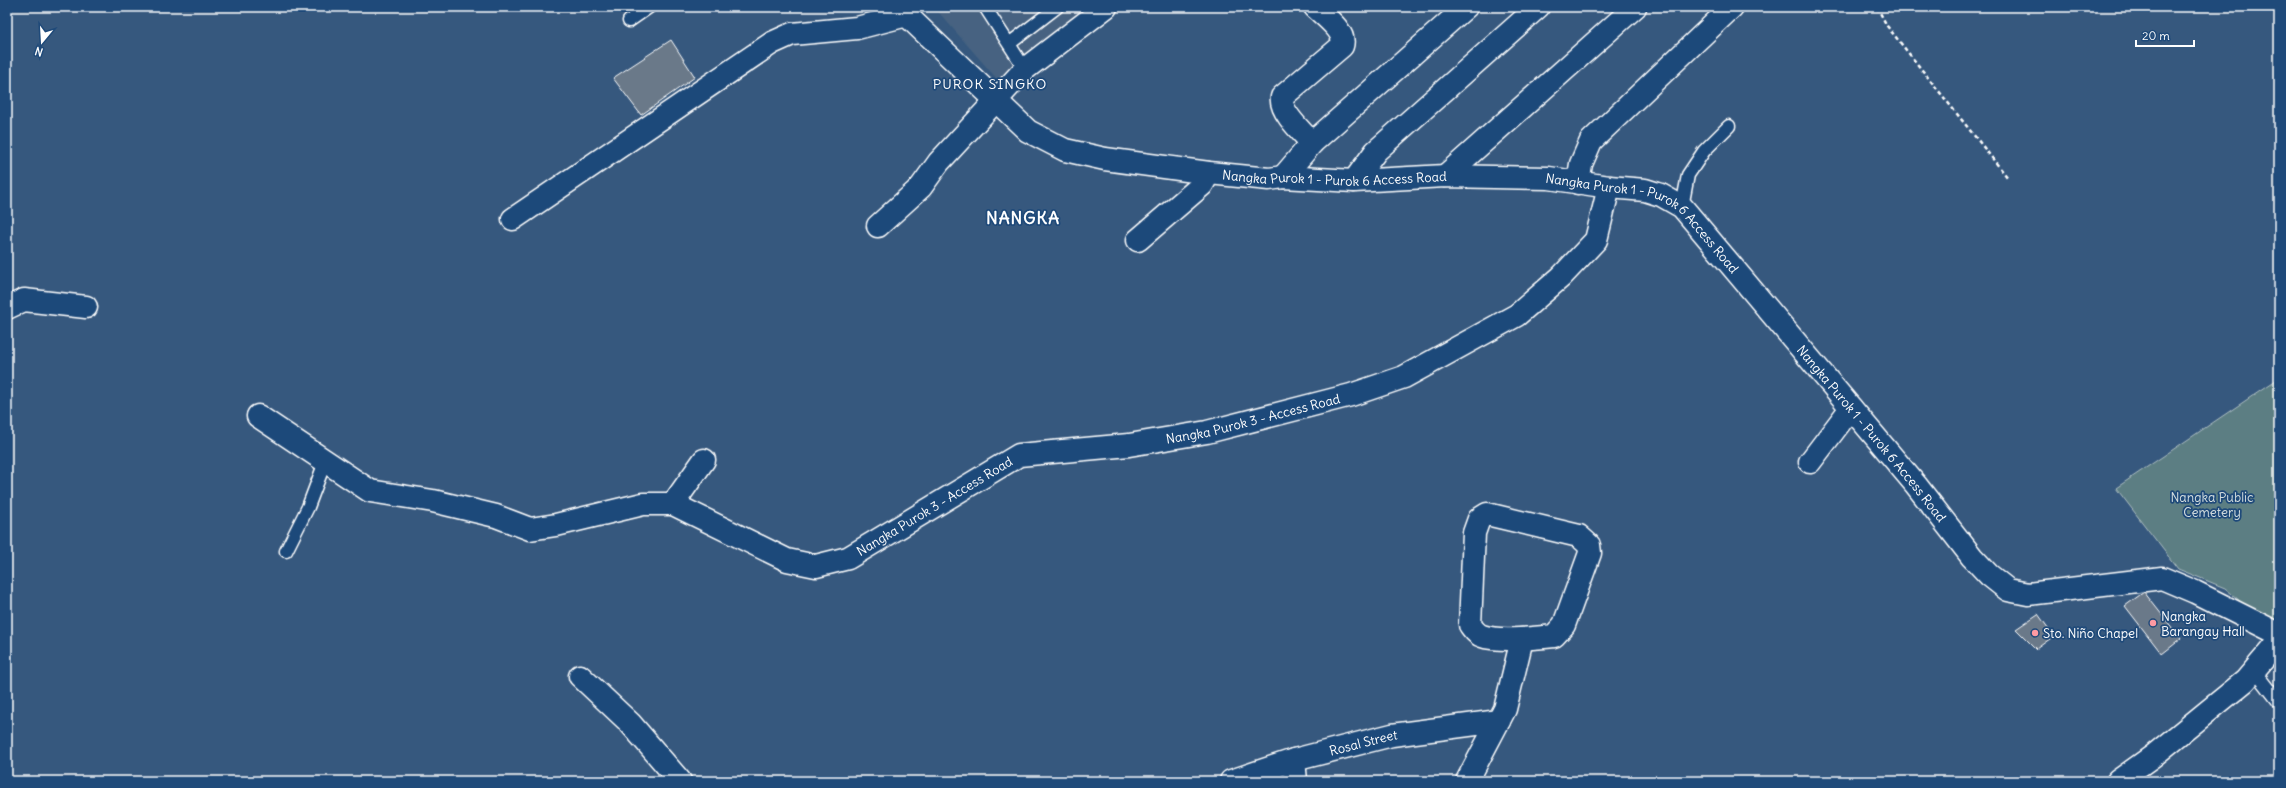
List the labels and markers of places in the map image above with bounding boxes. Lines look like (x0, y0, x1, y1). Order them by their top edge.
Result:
place label: Nangka Barangay Hall (2161, 608, 2245, 640)
marker: Nangka Barangay Hall (2148, 618, 2158, 628)
place label: Sto. Niño Chapel (2043, 625, 2138, 642)
marker: Sto. Niño Chapel (2030, 628, 2040, 638)

